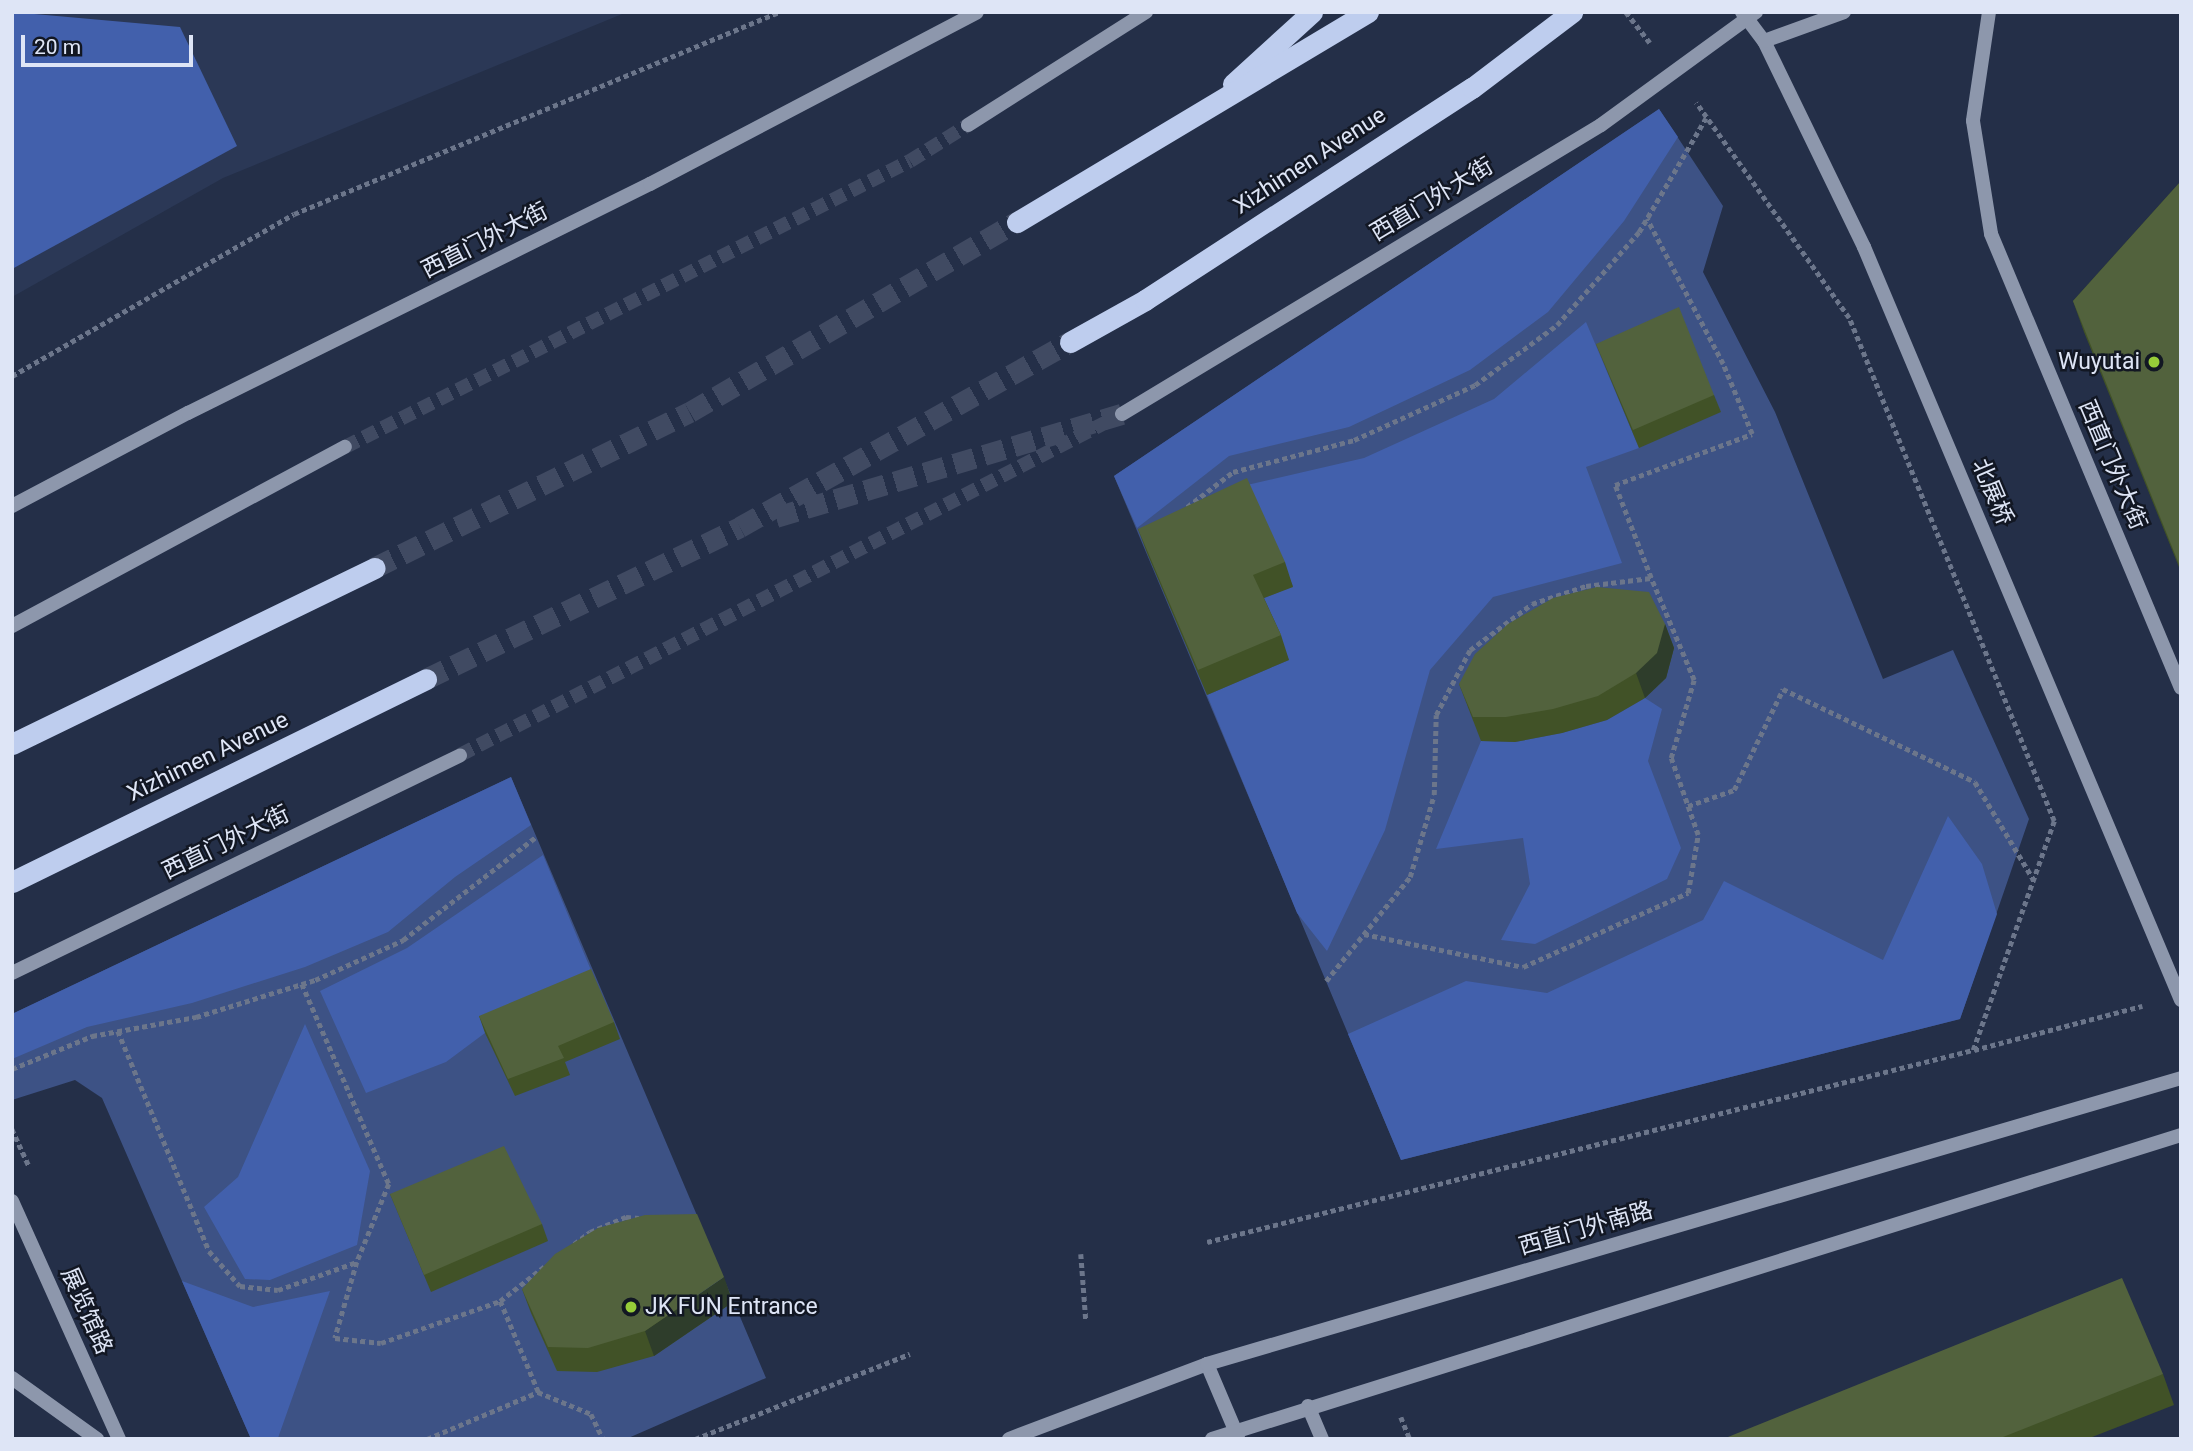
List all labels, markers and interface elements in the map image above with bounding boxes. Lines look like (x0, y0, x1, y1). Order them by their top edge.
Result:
scale bar (24, 21, 196, 65)
text: 20 m (34, 35, 81, 59)
street label: Xizhimen Avenue (1229, 102, 1391, 220)
street label: 西直门外大街 (1366, 153, 1498, 247)
street label: 西直门外大街 (417, 197, 553, 285)
place label: Wuyutai (2058, 348, 2140, 376)
marker: Wuyutai (2146, 354, 2162, 370)
street label: 西直门外大街 (2072, 396, 2152, 534)
street label: 北展桥 (1966, 455, 2018, 529)
street label: Xizhimen Avenue (123, 706, 293, 808)
street label: 西直门外大街 (158, 800, 294, 886)
street label: 西直门外南路 (1516, 1197, 1656, 1261)
street label: 展览馆路 (55, 1263, 117, 1359)
place label: JK FUN Entrance (645, 1293, 818, 1321)
marker: JK FUN Entrance (623, 1299, 639, 1315)

